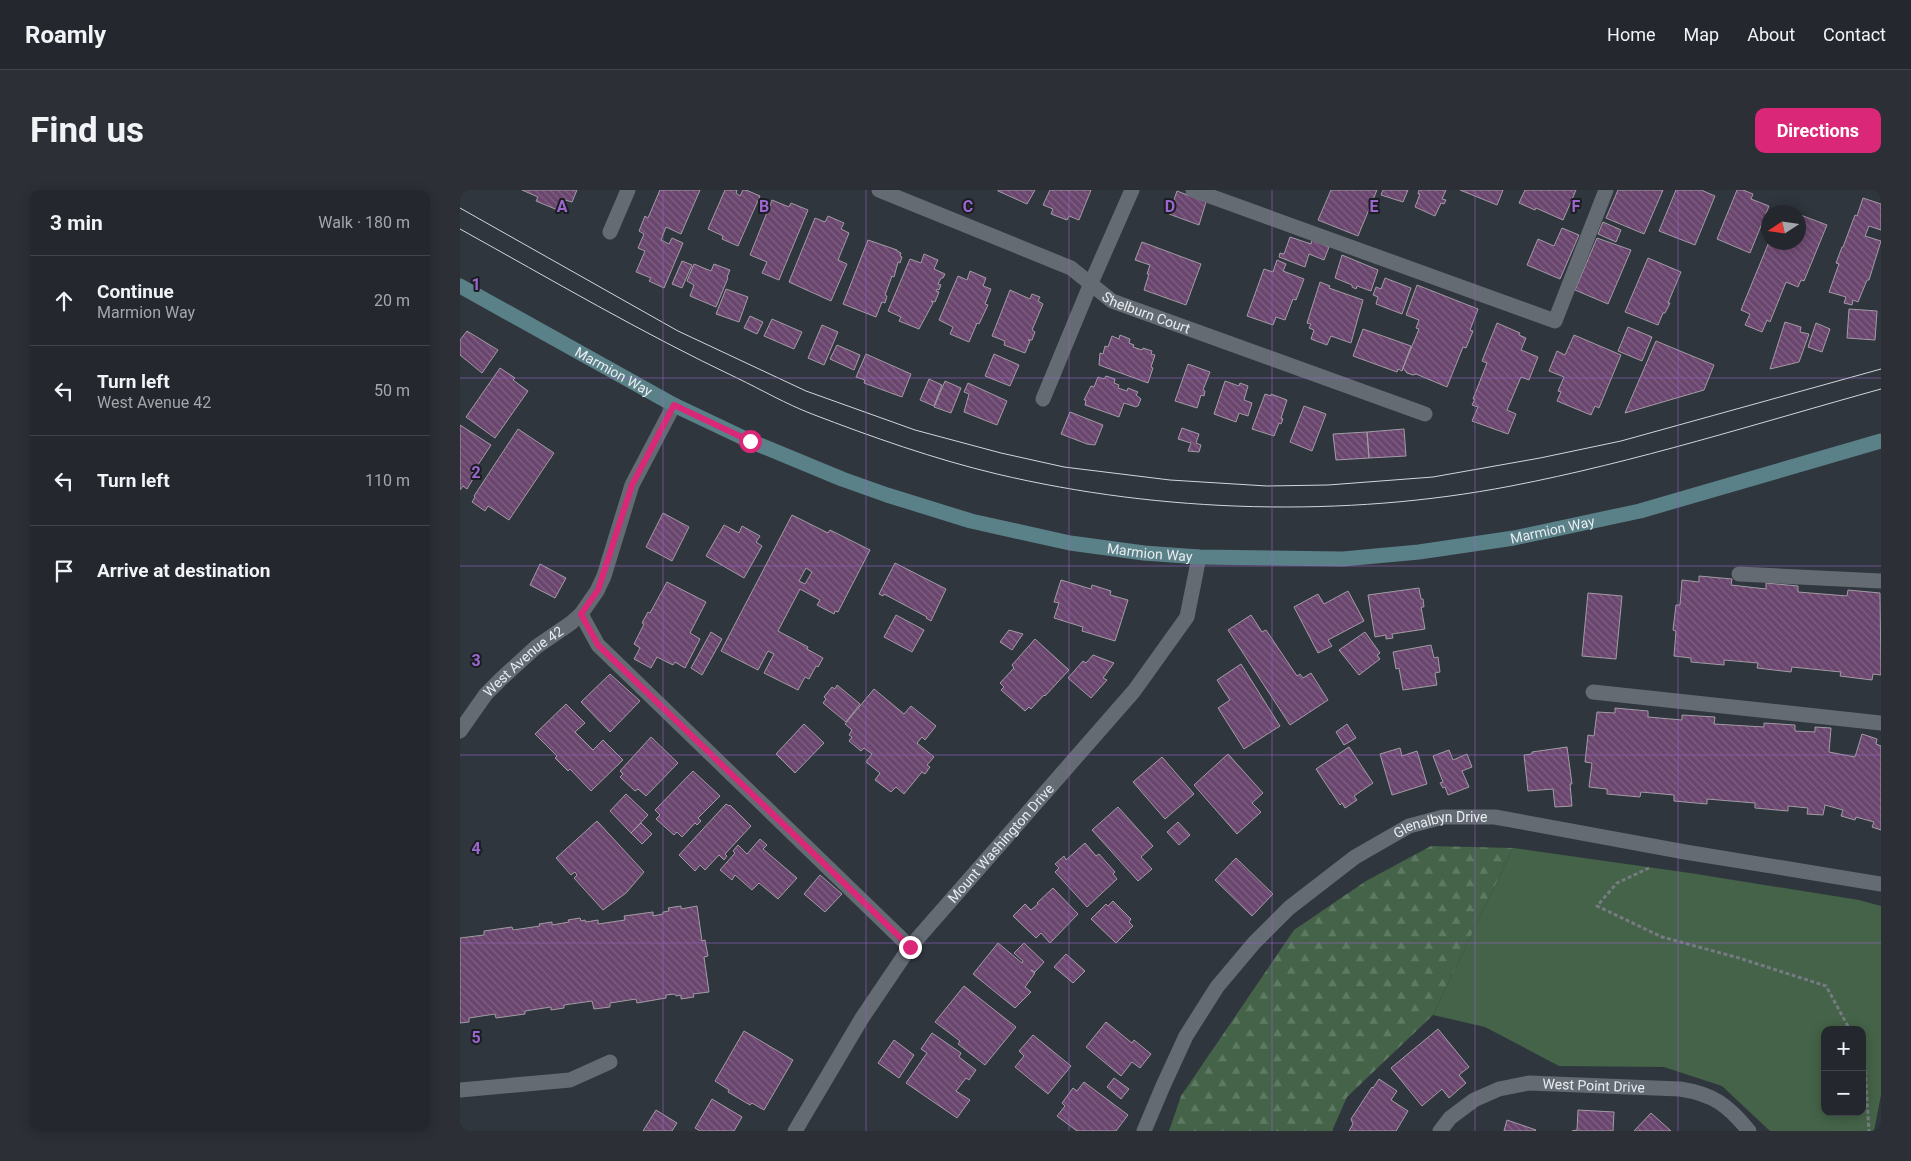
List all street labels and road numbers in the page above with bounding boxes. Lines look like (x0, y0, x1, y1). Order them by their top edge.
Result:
street label: Shelburn Court (1099, 288, 1193, 337)
street label: Marmion Way (572, 344, 656, 400)
street label: Marmion Way (1509, 513, 1596, 547)
street label: Marmion Way (1106, 540, 1193, 565)
street label: West Avenue 42 (480, 623, 566, 700)
street label: Mount Washington Drive (945, 780, 1057, 906)
street label: Glenalbyn Drive (1391, 809, 1487, 841)
street label: West Point Drive (1542, 1076, 1645, 1096)

